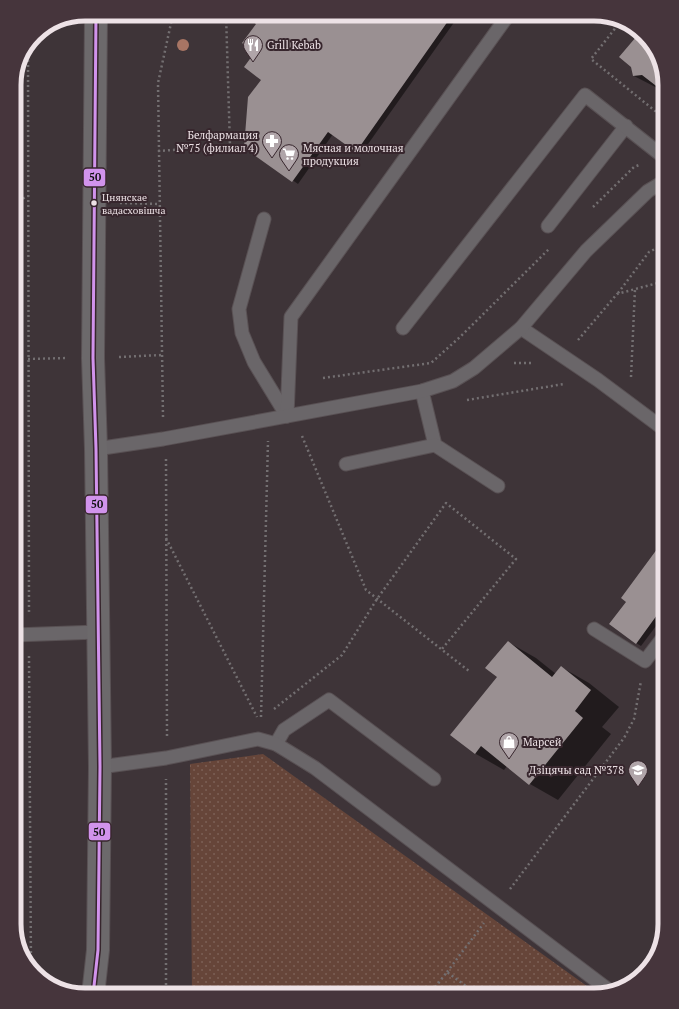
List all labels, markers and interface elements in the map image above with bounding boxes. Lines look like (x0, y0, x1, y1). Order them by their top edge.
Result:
restaurant icon: Grill Kebab (242, 34, 264, 62)
place label: Grill Kebab (267, 38, 321, 52)
place label: Белфармация №75 (филиал 4) (176, 128, 258, 155)
pharmacy icon: Белфармация №75 (филиал 4) (261, 130, 283, 158)
place label: Мясная и молочная продукция (303, 141, 404, 168)
supermarket icon: Мясная и молочная продукция (278, 143, 300, 171)
line badge: 50 (83, 168, 106, 187)
text: 50 (89, 170, 101, 184)
place label: Цнянскае вадасховішча (102, 191, 165, 217)
marker: Цнянскае вадасховішча (89, 198, 99, 208)
line badge: 50 (85, 495, 108, 514)
text: 50 (91, 497, 103, 511)
shop icon: Марсей (498, 731, 520, 759)
place label: Марсей (523, 735, 562, 749)
school or university icon: Дзіцячы сад №378 (627, 759, 649, 787)
place label: Дзіцячы сад №378 (529, 763, 624, 777)
line badge: 50 (88, 822, 111, 841)
text: 50 (93, 825, 105, 839)

